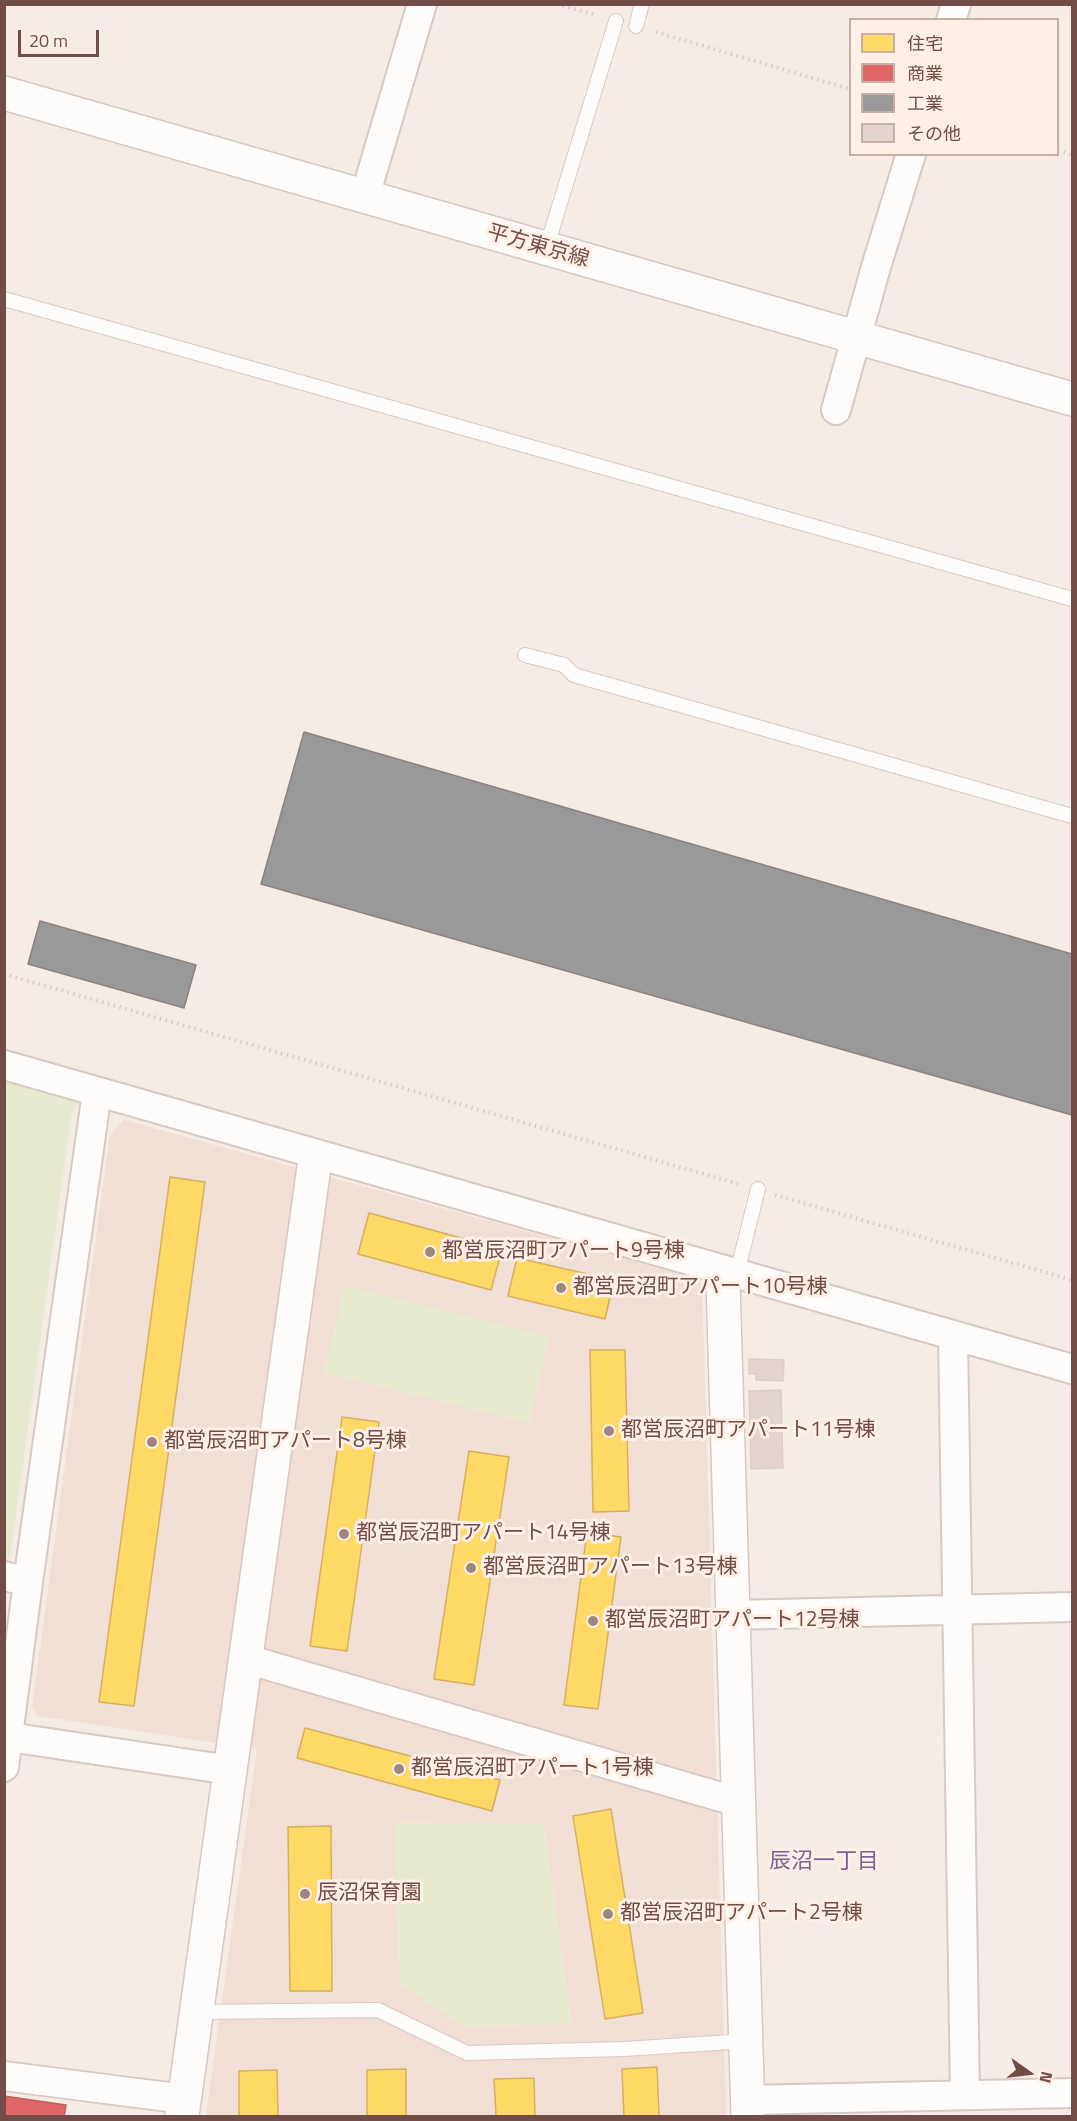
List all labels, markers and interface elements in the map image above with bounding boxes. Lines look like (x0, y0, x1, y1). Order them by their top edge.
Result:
scale bar (21, 18, 102, 56)
legend (849, 18, 1059, 156)
text: 20 m (29, 27, 68, 54)
text: 住宅 (907, 30, 943, 57)
text: 商業 (907, 60, 943, 87)
text: 工業 (907, 90, 943, 117)
text: その他 (907, 120, 961, 147)
street label: 平方東京線 (484, 220, 592, 274)
place label: 都営辰沼町アパート9号棟 (442, 1239, 685, 1265)
marker: 都営辰沼町アパート9号棟 (423, 1245, 437, 1259)
place label: 都営辰沼町アパート10号棟 (573, 1275, 828, 1301)
marker: 都営辰沼町アパート10号棟 (554, 1281, 568, 1295)
place label: 都営辰沼町アパート11号棟 (621, 1418, 876, 1444)
marker: 都営辰沼町アパート11号棟 (602, 1424, 616, 1438)
place label: 都営辰沼町アパート8号棟 (164, 1429, 407, 1455)
marker: 都営辰沼町アパート8号棟 (145, 1435, 159, 1449)
place label: 都営辰沼町アパート14号棟 (356, 1521, 611, 1547)
marker: 都営辰沼町アパート14号棟 (337, 1527, 351, 1541)
place label: 都営辰沼町アパート13号棟 (483, 1555, 738, 1581)
marker: 都営辰沼町アパート13号棟 (464, 1561, 478, 1575)
place label: 都営辰沼町アパート12号棟 (605, 1608, 860, 1634)
marker: 都営辰沼町アパート12号棟 (586, 1614, 600, 1628)
place label: 都営辰沼町アパート1号棟 (411, 1756, 654, 1782)
marker: 都営辰沼町アパート1号棟 (392, 1762, 406, 1776)
district label: 辰沼一丁目 (769, 1850, 879, 1876)
place label: 辰沼保育園 (317, 1881, 422, 1907)
marker: 辰沼保育園 (298, 1887, 312, 1901)
place label: 都営辰沼町アパート2号棟 (620, 1901, 863, 1927)
marker: 都営辰沼町アパート2号棟 (601, 1907, 615, 1921)
north arrow (999, 2043, 1059, 2103)
text: N (1033, 2069, 1059, 2086)

